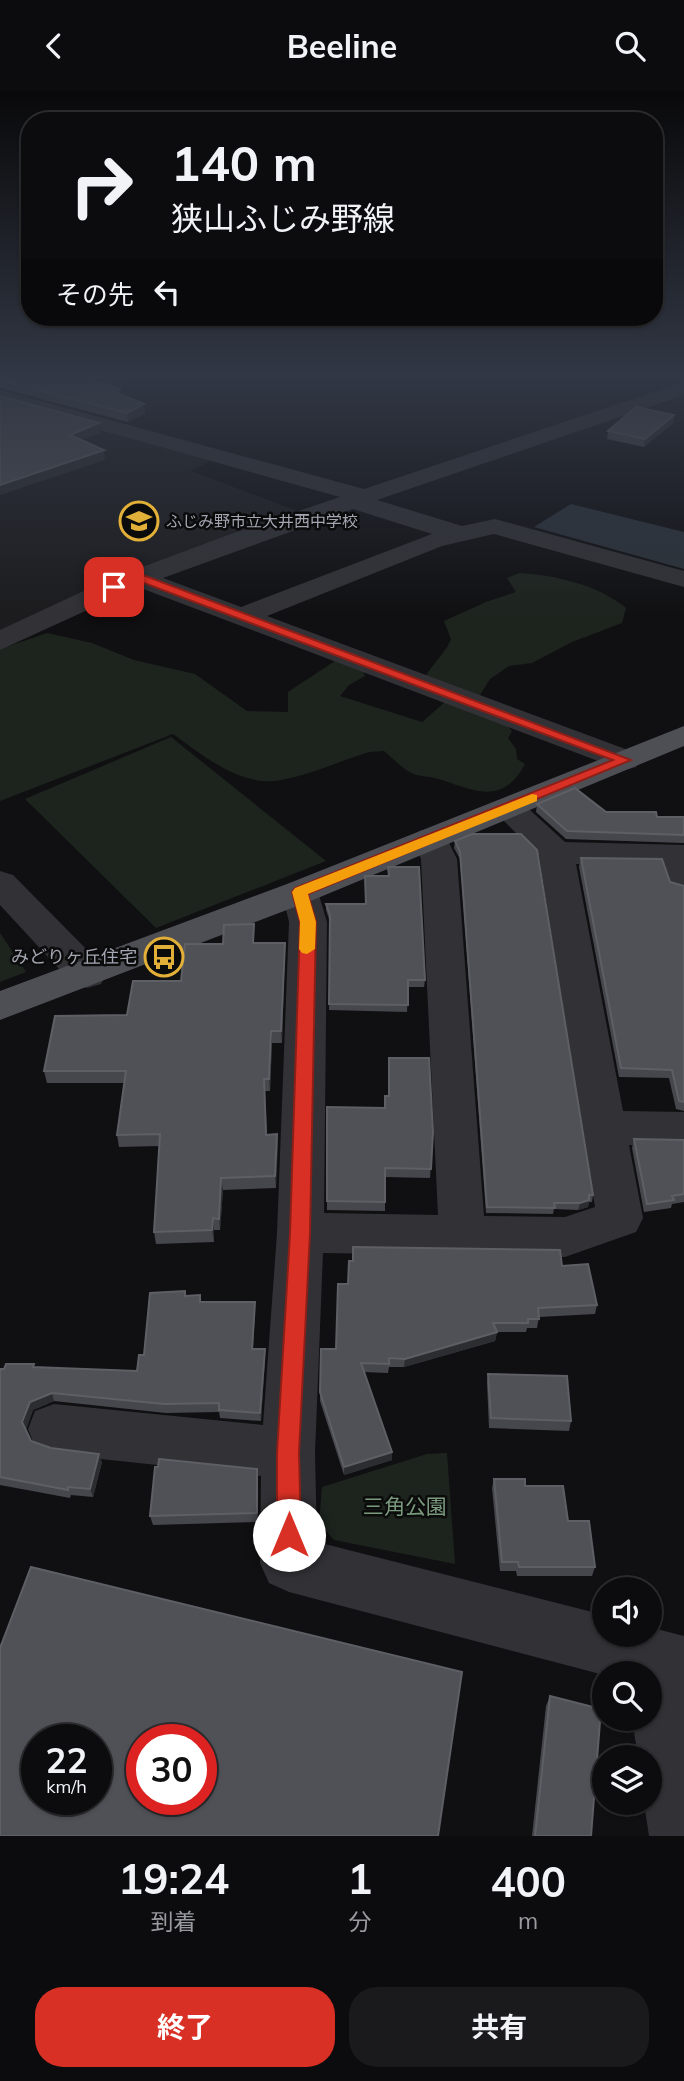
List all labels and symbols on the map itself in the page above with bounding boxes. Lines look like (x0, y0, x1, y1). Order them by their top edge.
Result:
school or university icon: ふじみ野市立大井西中学校 (118, 500, 160, 542)
place label: ふじみ野市立大井西中学校 (166, 511, 358, 531)
pin (84, 557, 144, 617)
bus stop icon: みどりヶ丘住宅 (143, 936, 185, 978)
place label: みどりヶ丘住宅 (11, 945, 137, 968)
park label: 三角公園 (363, 1493, 447, 1519)
position arrow (252, 1498, 326, 1572)
speed limit sign: 30 (126, 1724, 217, 1815)

